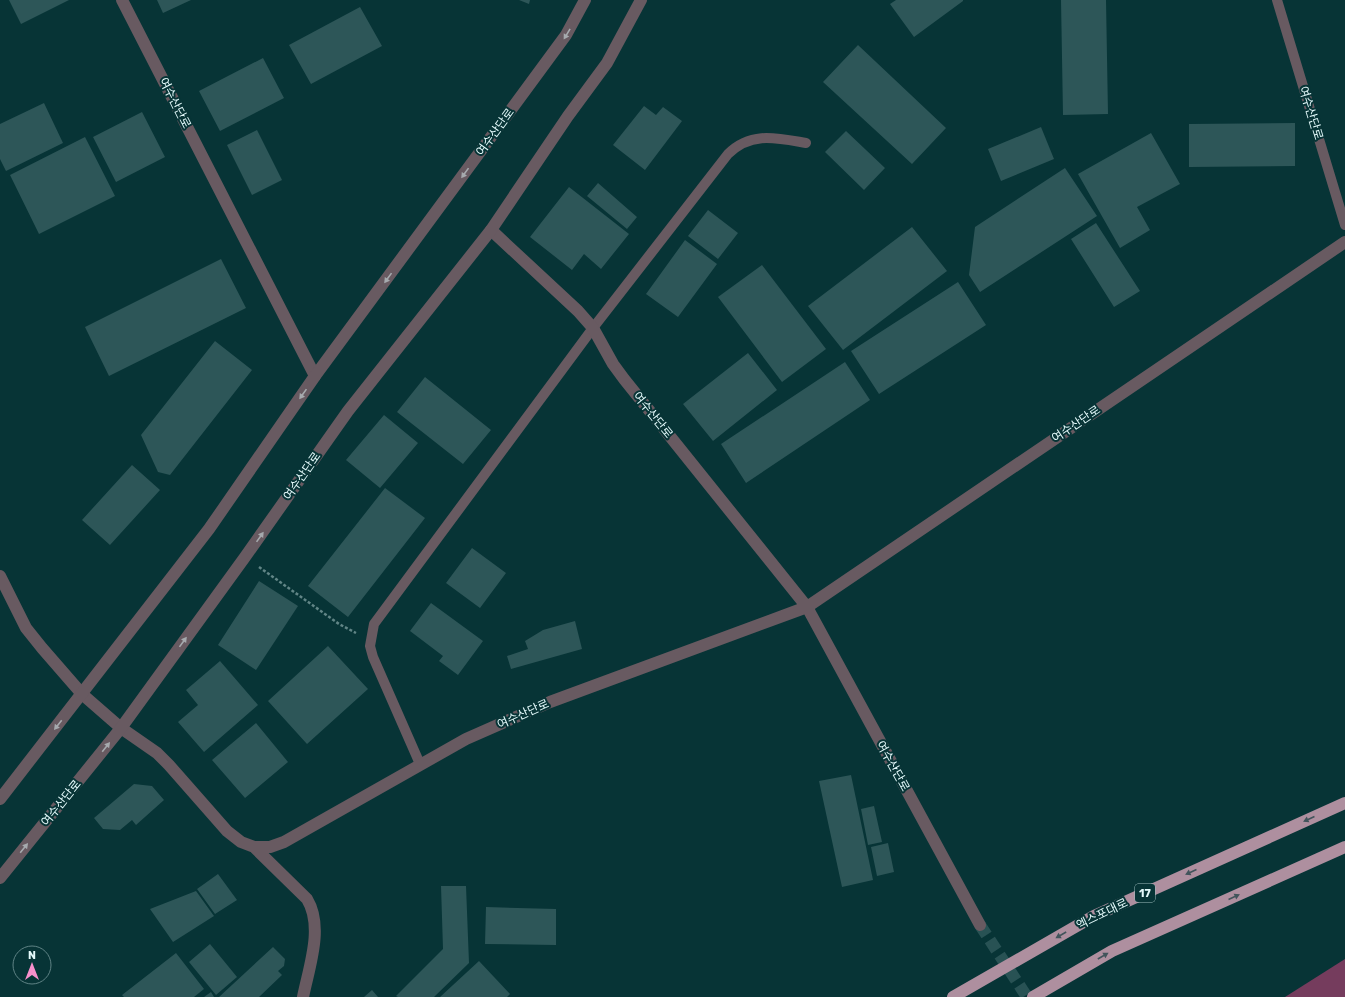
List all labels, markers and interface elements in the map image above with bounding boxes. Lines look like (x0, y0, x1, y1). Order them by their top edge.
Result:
one-way arrow (563, 28, 570, 40)
street label: 여수산단로 (156, 75, 194, 131)
street label: 여수산단로 (1296, 85, 1326, 141)
street label: 여수산단로 (473, 106, 517, 158)
one-way arrow (461, 168, 469, 178)
one-way arrow (384, 272, 392, 283)
one-way arrow (299, 389, 307, 399)
street label: 여수산단로 (630, 389, 676, 441)
street label: 여수산단로 (1049, 403, 1103, 445)
street label: 여수산단로 (280, 449, 324, 503)
one-way arrow (256, 532, 264, 542)
one-way arrow (179, 637, 188, 648)
street label: 여수산단로 (495, 696, 551, 732)
one-way arrow (53, 719, 62, 730)
street label: 여수산단로 (873, 738, 913, 794)
one-way arrow (102, 741, 110, 752)
street label: 여수산단로 (38, 777, 84, 829)
one-way arrow (1304, 816, 1315, 822)
one-way arrow (20, 842, 29, 853)
one-way arrow (1184, 870, 1196, 876)
road number: 17 (1135, 884, 1155, 902)
one-way arrow (1229, 894, 1240, 900)
street label: 엑스포대로 (1074, 896, 1130, 932)
one-way arrow (1055, 931, 1067, 938)
north arrow (12, 945, 52, 985)
text: N (28, 949, 36, 962)
one-way arrow (1097, 953, 1109, 960)

